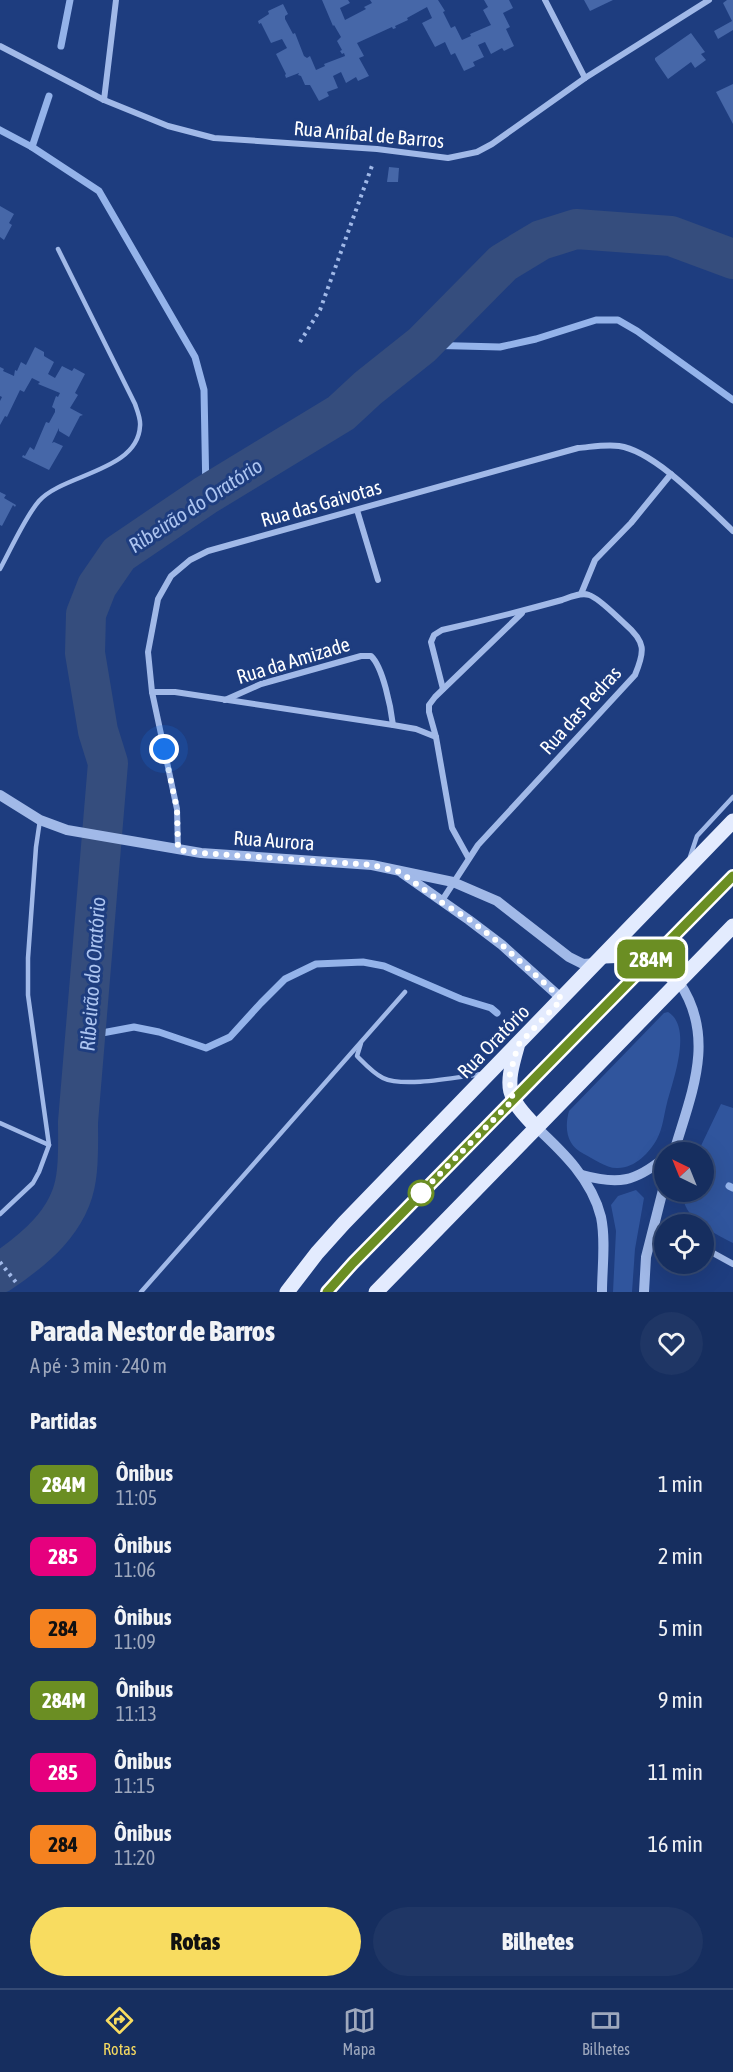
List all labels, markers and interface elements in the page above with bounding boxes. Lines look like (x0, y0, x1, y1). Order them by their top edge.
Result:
street label: Rua Aníbal de Barros (293, 116, 445, 152)
water label: Ribeirão do Oratório (124, 453, 266, 557)
street label: Rua das Gaivotas (258, 475, 384, 531)
street label: Rua da Amizade (234, 632, 352, 688)
street label: Rua das Pedras (535, 661, 625, 759)
your location (149, 734, 179, 764)
street label: Rua Aurora (233, 826, 315, 854)
water label: Ribeirão do Oratório (75, 896, 109, 1052)
line badge: 284M (609, 940, 693, 978)
text: 284M (629, 947, 673, 971)
street label: Rua Oratório (452, 1000, 534, 1082)
north arrow (654, 1142, 714, 1202)
map controls (654, 1142, 714, 1274)
unlabelled marker (408, 1180, 434, 1206)
button: locate (654, 1214, 714, 1274)
button: heart (640, 1312, 703, 1375)
text: Parada Nestor de Barros (30, 1315, 275, 1347)
text: A pé · 3 min · 240 m (30, 1354, 167, 1377)
text: Partidas (30, 1408, 97, 1434)
text: Ônibus (116, 1460, 173, 1486)
text: 1 min (658, 1471, 703, 1497)
text: 284M (42, 1472, 86, 1496)
text: 11:05 (116, 1486, 157, 1509)
text: Ônibus (114, 1532, 171, 1558)
text: 2 min (658, 1543, 703, 1569)
text: 285 (48, 1544, 78, 1568)
text: 11:06 (114, 1558, 156, 1581)
text: Ônibus (114, 1604, 171, 1630)
text: 5 min (658, 1615, 703, 1641)
text: 284 (48, 1616, 78, 1640)
text: 11:09 (114, 1630, 156, 1653)
text: Ônibus (116, 1676, 173, 1702)
text: 9 min (658, 1687, 703, 1713)
text: 284M (42, 1688, 86, 1712)
text: 11:13 (116, 1702, 157, 1725)
text: Ônibus (114, 1748, 171, 1774)
text: 11 min (648, 1759, 703, 1785)
text: 285 (48, 1760, 78, 1784)
text: 11:15 (114, 1774, 155, 1797)
text: Ônibus (114, 1820, 171, 1846)
text: 16 min (648, 1831, 703, 1857)
text: 284 (48, 1832, 78, 1856)
text: 11:20 (114, 1846, 155, 1869)
button: Rotas (30, 1907, 361, 1976)
button: Bilhetes (373, 1907, 703, 1976)
tab: Rotas (103, 2004, 136, 2058)
tab: Mapa (343, 2004, 376, 2058)
tab: Bilhetes (582, 2004, 630, 2058)

